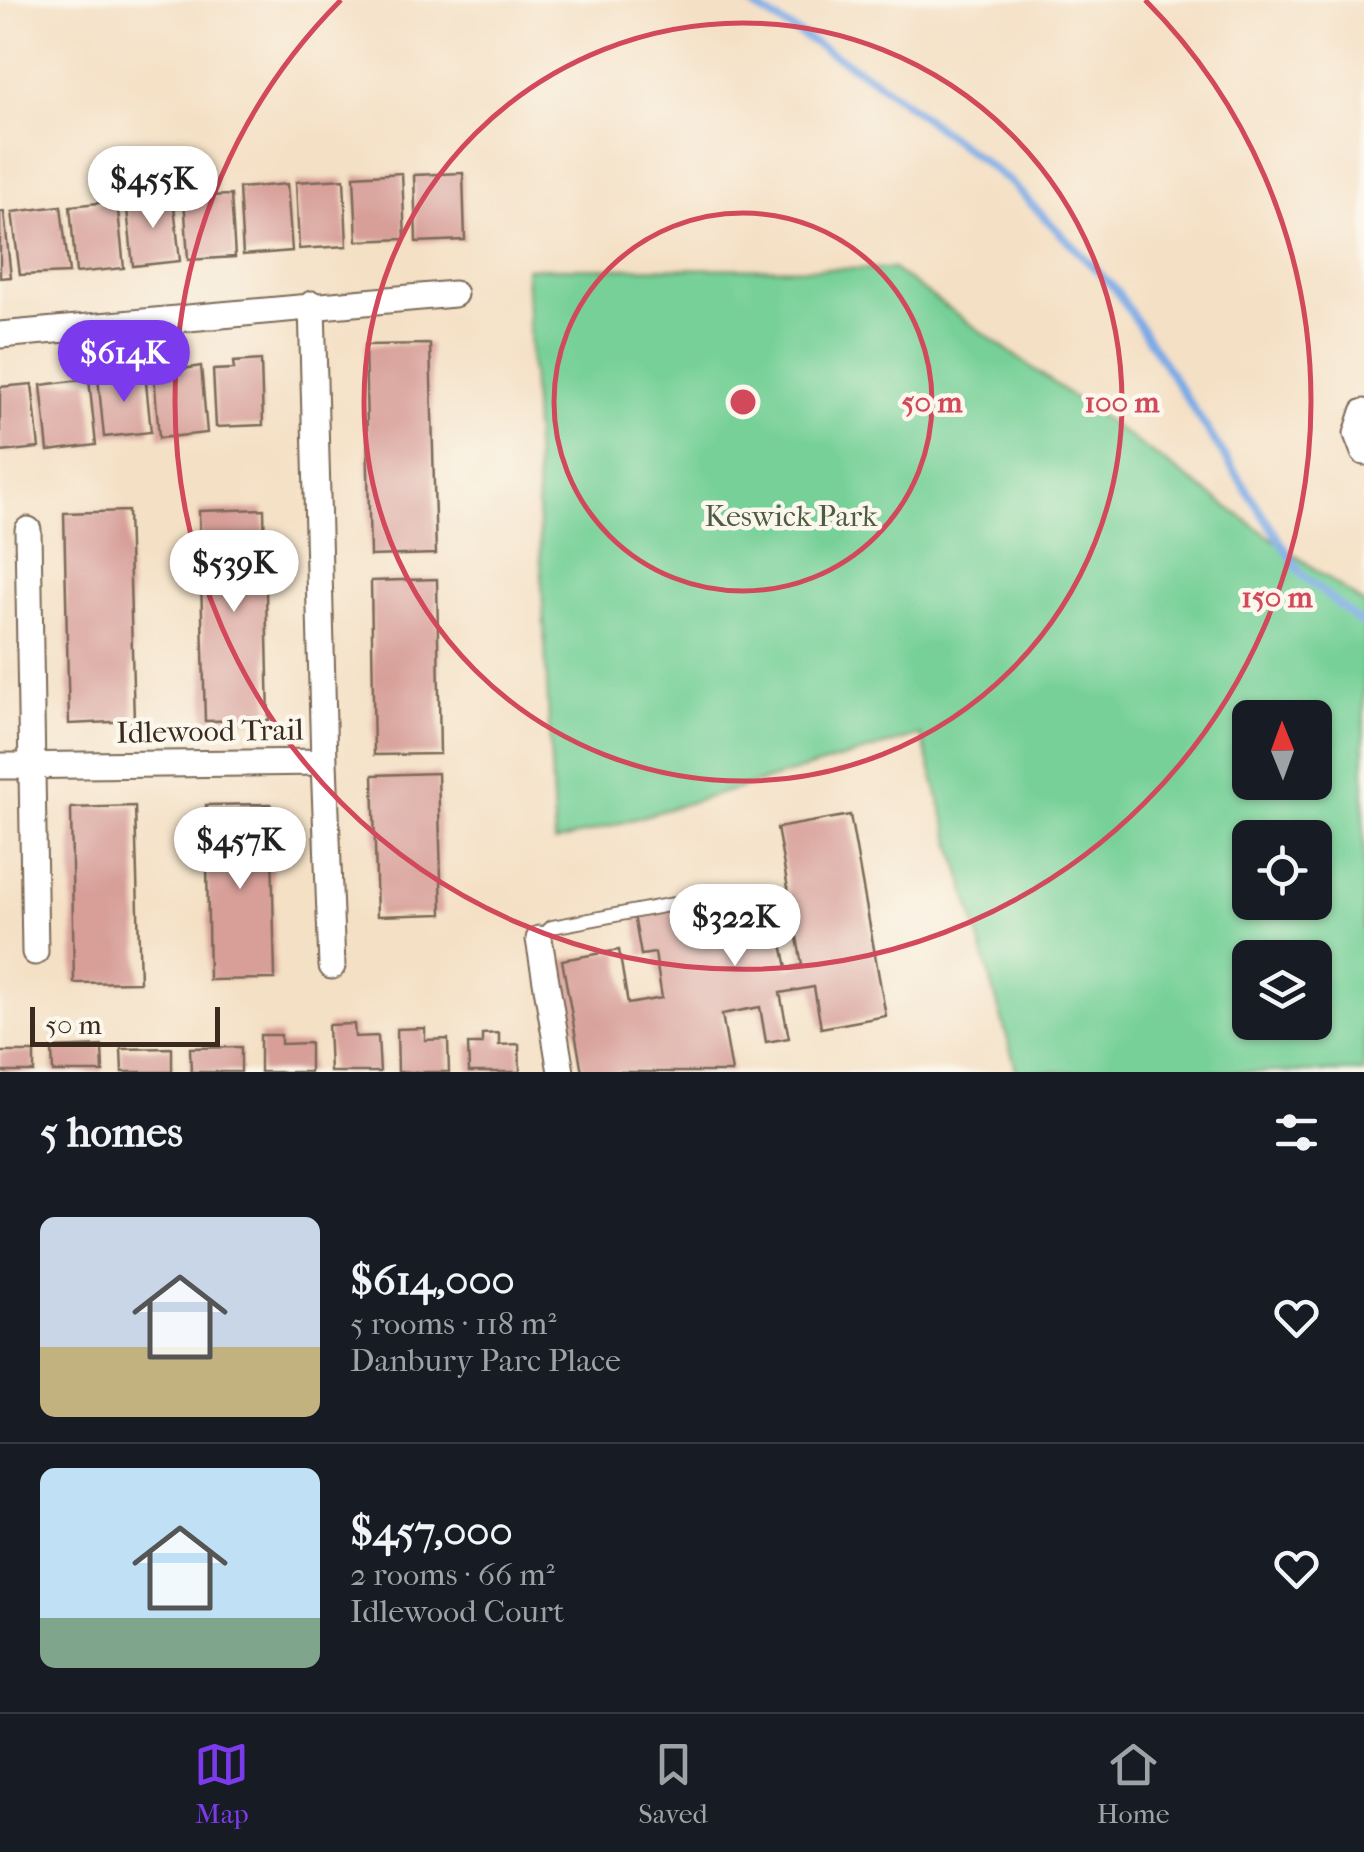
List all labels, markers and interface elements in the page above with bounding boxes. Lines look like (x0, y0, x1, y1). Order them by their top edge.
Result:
pin: $455K (83, 146, 223, 231)
text: $455K (110, 160, 196, 197)
pin: $614K (54, 320, 194, 405)
text: $614K (80, 334, 168, 371)
centre of rings (725, 384, 761, 420)
text: 50 m (902, 385, 963, 420)
text: 100 m (1084, 385, 1161, 420)
park label: Keswick Park (705, 499, 878, 534)
pin: $539K (164, 530, 304, 615)
text: $539K (192, 544, 276, 581)
text: 150 m (1241, 580, 1314, 615)
north arrow (1232, 700, 1332, 800)
map controls (1232, 700, 1332, 1040)
street label: Idlewood Trail (116, 712, 304, 751)
pin: $457K (170, 807, 310, 892)
button: locate (1232, 820, 1332, 920)
text: $457K (196, 821, 284, 858)
pin: $322K (665, 884, 805, 969)
text: $322K (692, 898, 778, 935)
button: layers (1232, 940, 1332, 1040)
scale bar (30, 1002, 220, 1046)
text: 50 m (45, 1008, 102, 1041)
icon: filters (1269, 1105, 1324, 1160)
text: 5 homes (40, 1108, 183, 1157)
text: $614,000 (350, 1256, 515, 1305)
icon: home (120, 1257, 240, 1377)
icon: heart (1269, 1290, 1324, 1345)
text: 5 rooms · 118 m² (350, 1305, 556, 1342)
text: Danbury Parc Place (350, 1342, 621, 1379)
text: $457,000 (350, 1507, 513, 1556)
icon: home (120, 1508, 240, 1628)
icon: heart (1269, 1541, 1324, 1596)
text: 2 rooms · 66 m² (350, 1556, 555, 1593)
text: Idlewood Court (350, 1593, 564, 1630)
tab: Map (194, 1737, 249, 1830)
tab: Saved (638, 1737, 708, 1830)
tab: Home (1097, 1737, 1170, 1830)

